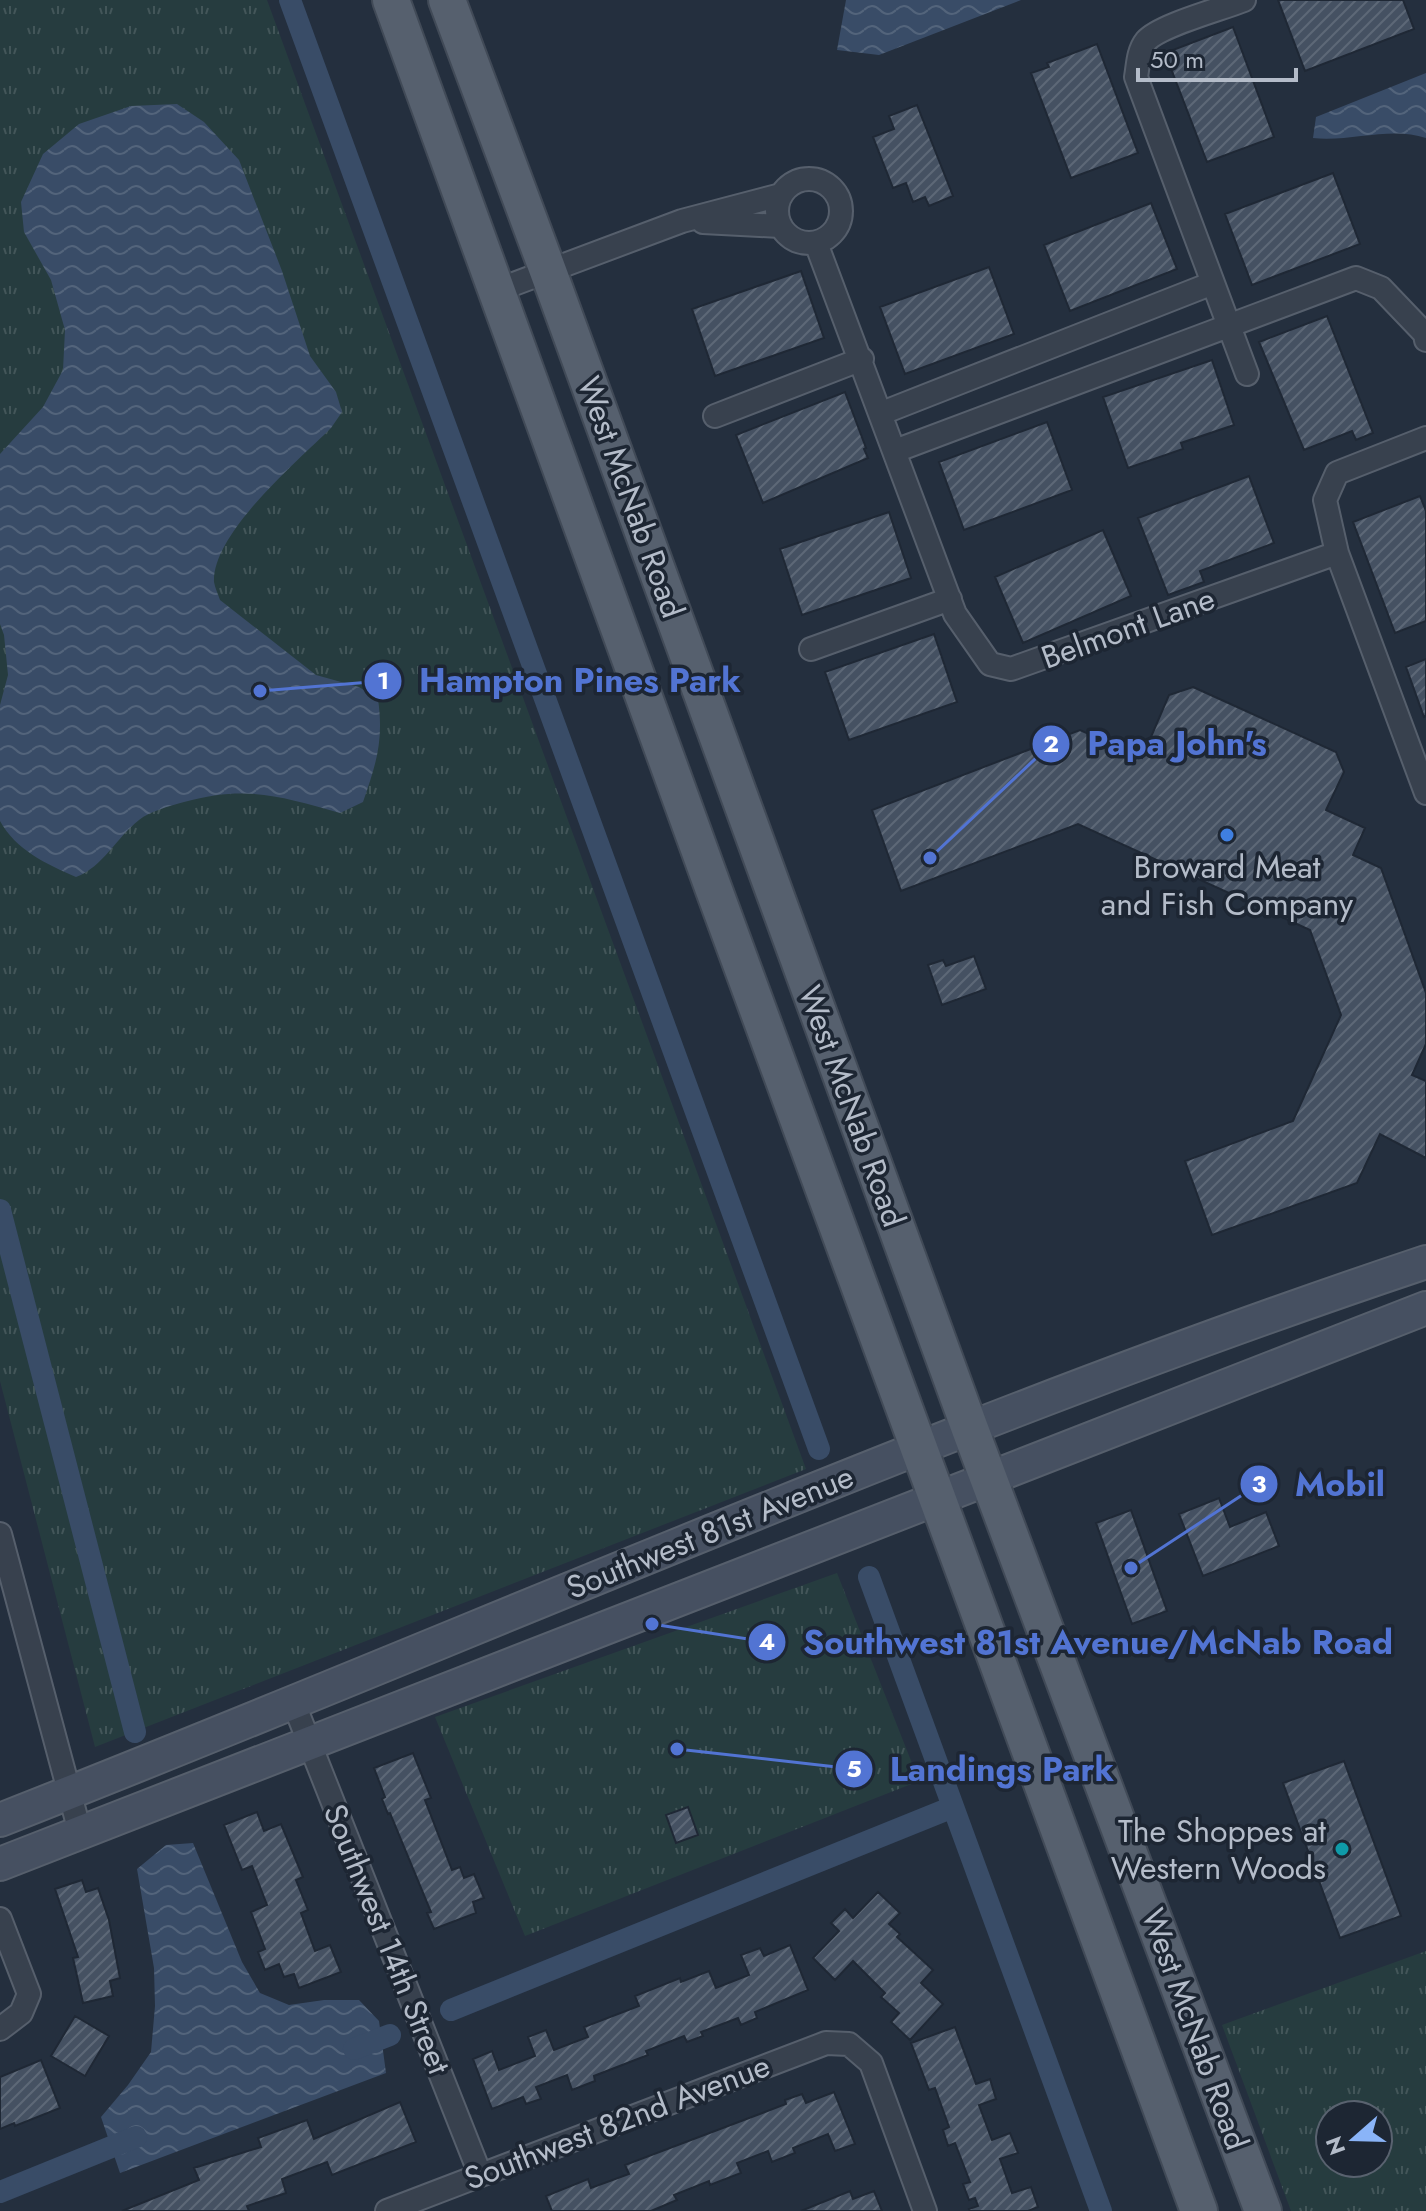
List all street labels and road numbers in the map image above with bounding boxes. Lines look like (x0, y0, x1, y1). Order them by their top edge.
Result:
street label: West McNab Road (566, 370, 696, 624)
street label: Belmont Lane (1035, 575, 1221, 681)
street label: West McNab Road (787, 979, 917, 1233)
street label: Southwest 81st Avenue (560, 1453, 860, 1611)
street label: Southwest 14th Street (312, 1797, 462, 2081)
street label: West McNab Road (1130, 1902, 1260, 2156)
street label: Southwest 82nd Avenue (457, 2042, 777, 2202)

